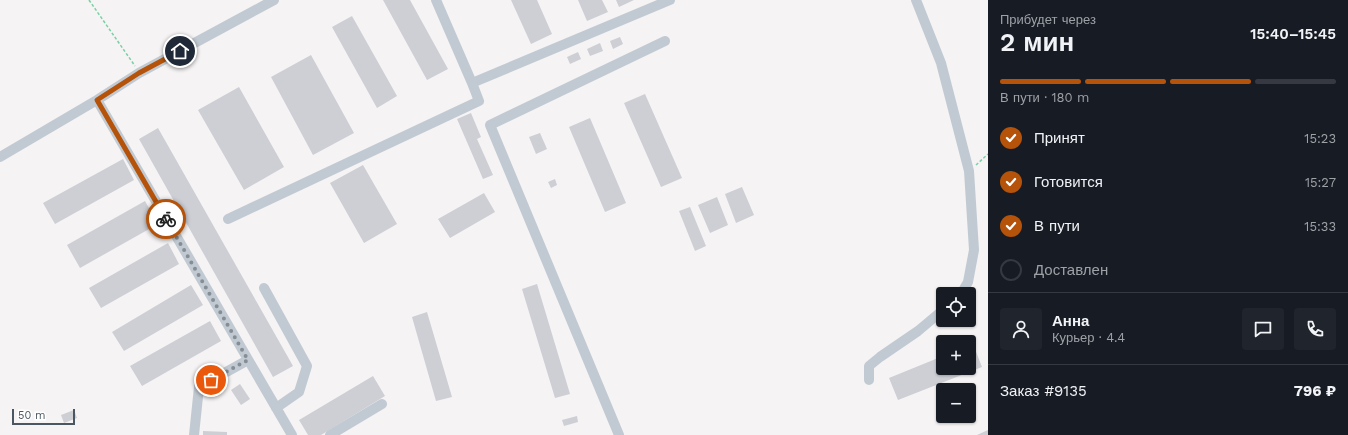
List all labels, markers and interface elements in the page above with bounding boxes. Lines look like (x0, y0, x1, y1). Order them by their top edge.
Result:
text: Прибудет через (1000, 12, 1096, 27)
text: 15:40–15:45 (1250, 25, 1336, 43)
text: 2 мин (1000, 27, 1074, 57)
pin (163, 34, 197, 68)
icon: home (169, 40, 191, 62)
text: В пути · 180 m (1000, 90, 1089, 105)
icon: check (1000, 127, 1022, 149)
text: Принят (1034, 129, 1085, 147)
text: 15:23 (1304, 131, 1336, 146)
icon: check (1000, 171, 1022, 193)
text: Готовится (1034, 173, 1103, 191)
text: 15:27 (1305, 175, 1336, 190)
courier (146, 199, 186, 239)
icon: bike (155, 208, 177, 230)
icon: check (1000, 215, 1022, 237)
text: В пути (1034, 217, 1080, 235)
text: 15:33 (1304, 219, 1336, 234)
text: Доставлен (1034, 261, 1108, 279)
map controls (936, 287, 976, 423)
button: locate (936, 287, 976, 327)
button: person (1000, 308, 1042, 350)
button: chat (1242, 308, 1284, 350)
button: phone (1294, 308, 1336, 350)
text: Анна (1052, 312, 1089, 330)
text: Курьер · 4.4 (1052, 330, 1125, 345)
button: + (936, 335, 976, 375)
pin (194, 363, 228, 397)
icon: bag (200, 369, 222, 391)
text: Заказ #9135 (1000, 382, 1087, 400)
text: 796 ₽ (1294, 382, 1336, 400)
button: − (936, 383, 976, 423)
scale bar (12, 407, 75, 426)
text: 50 m (18, 409, 45, 422)

